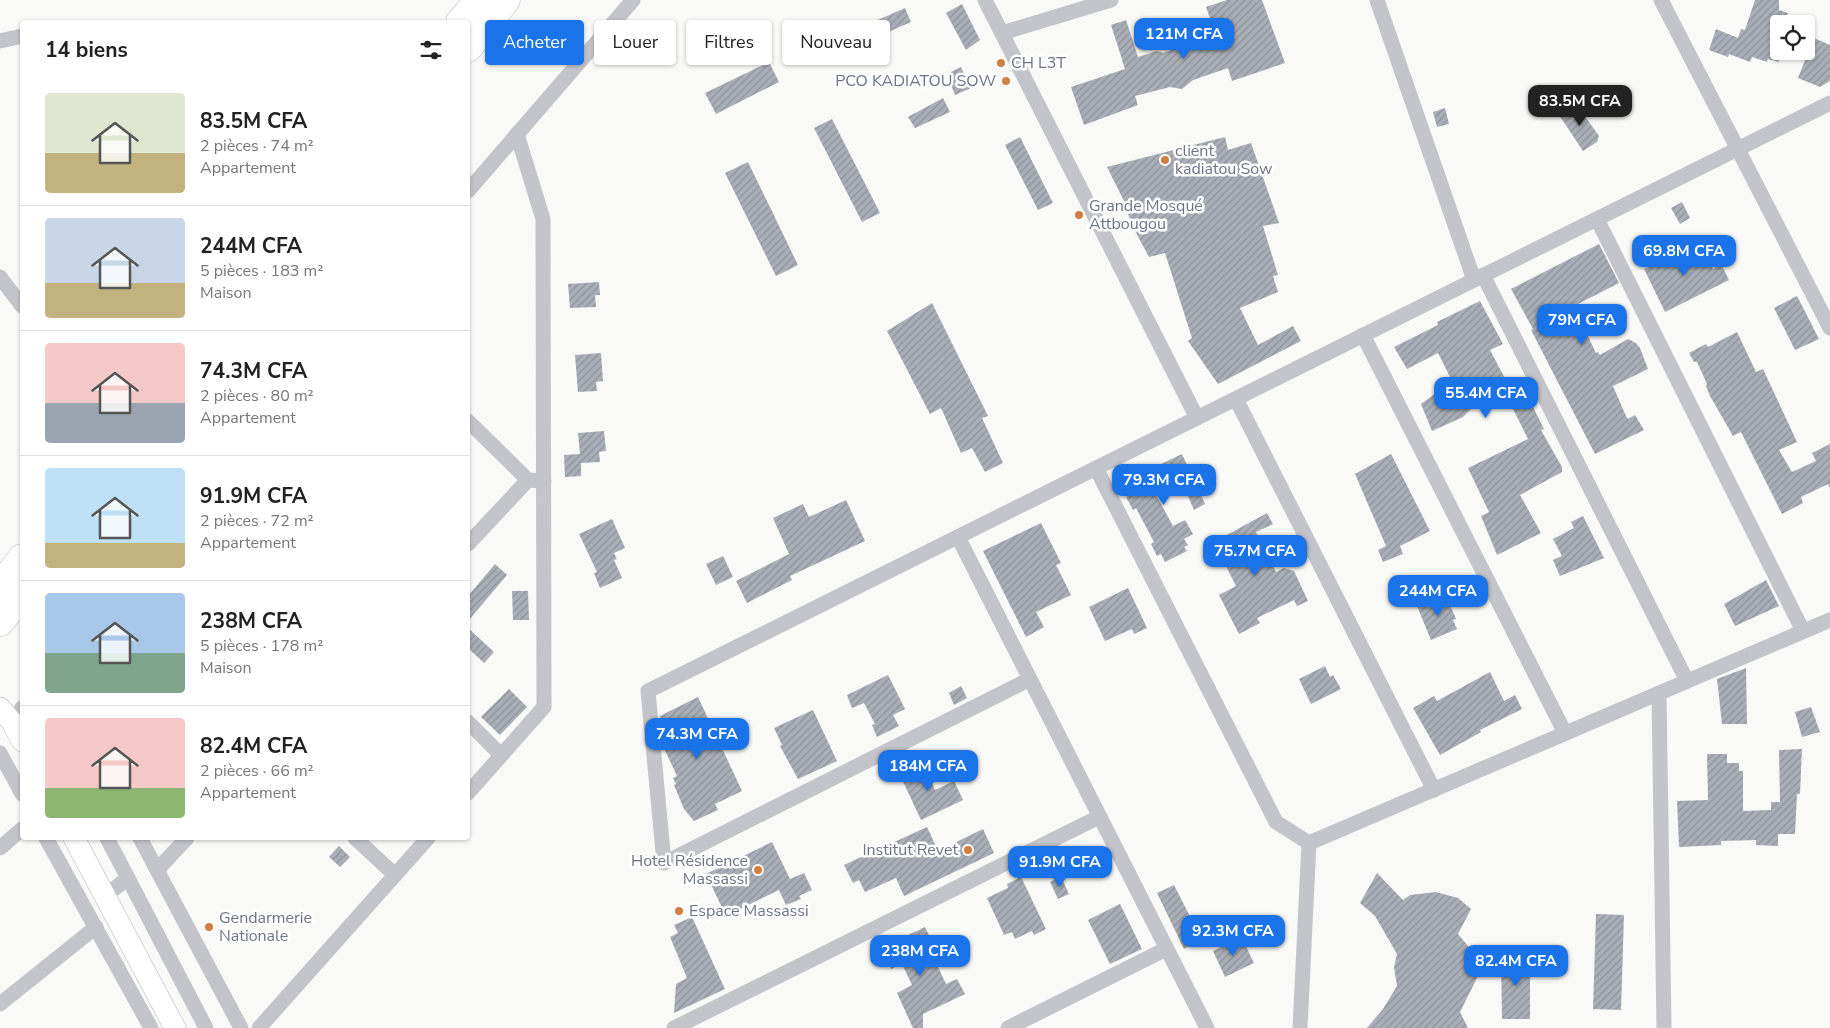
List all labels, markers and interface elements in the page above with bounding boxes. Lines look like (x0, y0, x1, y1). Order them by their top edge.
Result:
map controls (1770, 15, 1815, 60)
button: locate (1770, 15, 1815, 60)
pin: 121M CFA (1132, 18, 1236, 60)
chip: Acheter (485, 20, 584, 65)
chip: Louer (594, 20, 676, 65)
chip: Filtres (686, 20, 772, 65)
chip: Nouveau (782, 20, 890, 65)
text: 121M CFA (1145, 23, 1223, 45)
text: 14 biens (45, 36, 128, 64)
icon: filters (417, 36, 445, 64)
place label: CH L3T (1011, 52, 1066, 74)
marker: CH L3T (995, 57, 1007, 69)
place label: PCO KADIATOU SOW (835, 70, 996, 92)
marker: PCO KADIATOU SOW (1000, 75, 1012, 87)
pin: 83.5M CFA (1523, 84, 1637, 127)
text: 83.5M CFA (1539, 90, 1621, 112)
text: 83.5M CFA (200, 107, 307, 135)
icon: home (85, 113, 145, 173)
text: 2 pièces · 74 m² (200, 135, 314, 157)
place label: client kadiatou Sow (1175, 140, 1273, 180)
marker: client kadiatou Sow (1159, 154, 1171, 166)
text: Appartement (200, 157, 296, 179)
place label: Grande Mosqué Attbougou (1089, 195, 1203, 235)
marker: Grande Mosqué Attbougou (1073, 209, 1085, 221)
text: 244M CFA (200, 232, 302, 260)
pin: 69.8M CFA (1627, 234, 1741, 277)
icon: home (85, 238, 145, 298)
text: 69.8M CFA (1643, 240, 1725, 262)
text: 5 pièces · 183 m² (200, 260, 323, 282)
text: Maison (200, 282, 252, 304)
pin: 79M CFA (1536, 304, 1628, 346)
text: 79M CFA (1548, 309, 1616, 331)
text: 74.3M CFA (200, 357, 307, 385)
icon: home (85, 363, 145, 423)
pin: 55.4M CFA (1429, 376, 1543, 419)
text: 55.4M CFA (1445, 382, 1527, 404)
text: 2 pièces · 80 m² (200, 385, 314, 407)
text: Appartement (200, 407, 296, 429)
pin: 79.3M CFA (1107, 464, 1221, 506)
text: 79.3M CFA (1123, 469, 1205, 491)
text: 91.9M CFA (200, 482, 307, 510)
icon: home (85, 488, 145, 548)
text: 2 pièces · 72 m² (200, 510, 314, 532)
text: Appartement (200, 532, 296, 554)
pin: 75.7M CFA (1198, 534, 1312, 577)
text: 75.7M CFA (1214, 540, 1296, 562)
pin: 244M CFA (1386, 574, 1490, 617)
text: 244M CFA (1399, 580, 1477, 602)
text: 238M CFA (200, 607, 302, 635)
icon: home (85, 613, 145, 673)
text: 5 pièces · 178 m² (200, 635, 323, 657)
text: Maison (200, 657, 252, 679)
pin: 74.3M CFA (640, 718, 754, 760)
text: 74.3M CFA (656, 723, 738, 745)
text: 82.4M CFA (200, 732, 307, 760)
icon: home (85, 738, 145, 798)
pin: 184M CFA (876, 750, 980, 792)
text: 184M CFA (889, 755, 967, 777)
text: 2 pièces · 66 m² (200, 760, 314, 782)
text: Appartement (200, 782, 296, 804)
place label: Institut Revet (862, 839, 958, 861)
marker: Institut Revet (962, 844, 974, 856)
pin: 91.9M CFA (1003, 846, 1117, 888)
place label: Hotel Résidence Massassi (631, 850, 748, 890)
text: 91.9M CFA (1019, 851, 1101, 873)
marker: Hotel Résidence Massassi (752, 864, 764, 876)
place label: Espace Massassi (689, 900, 809, 922)
marker: Espace Massassi (673, 905, 685, 917)
place label: Gendarmerie Nationale (219, 907, 312, 947)
pin: 92.3M CFA (1176, 914, 1290, 957)
text: 92.3M CFA (1192, 920, 1274, 942)
marker: Gendarmerie Nationale (203, 921, 215, 933)
pin: 238M CFA (868, 934, 972, 977)
text: 238M CFA (881, 940, 959, 962)
pin: 82.4M CFA (1459, 944, 1573, 987)
text: 82.4M CFA (1475, 950, 1557, 972)

